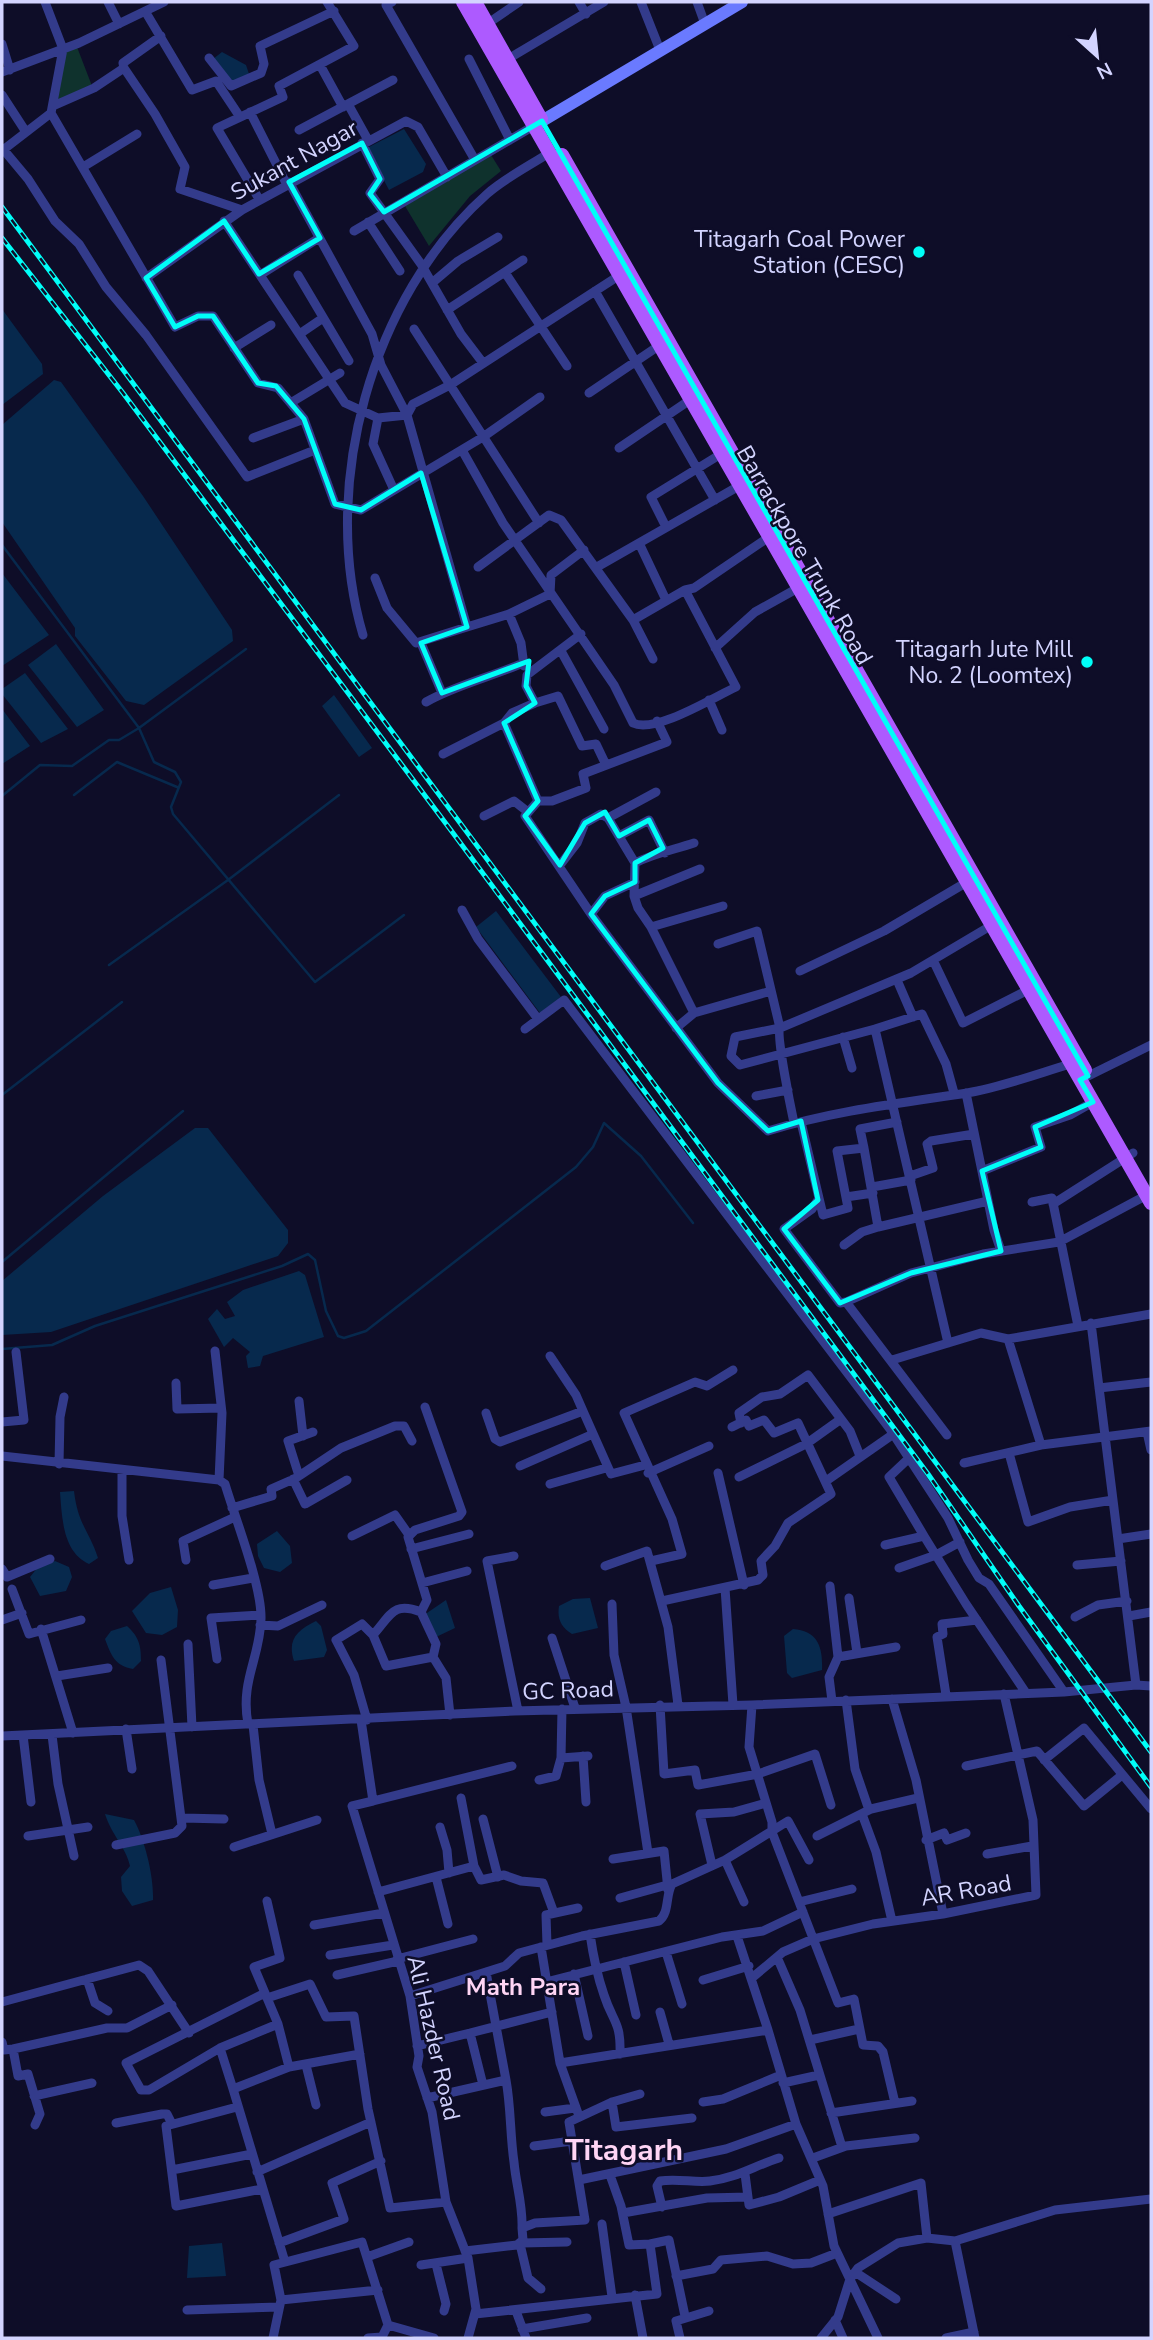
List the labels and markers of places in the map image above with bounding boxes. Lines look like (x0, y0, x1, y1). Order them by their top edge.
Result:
place label: Titagarh Coal Power Station (CESC) (694, 224, 906, 281)
marker: Titagarh Coal Power Station (CESC) (911, 244, 927, 260)
place label: Titagarh Jute Mill No. 2 (Loomtex) (896, 634, 1073, 691)
marker: Titagarh Jute Mill No. 2 (Loomtex) (1079, 654, 1095, 670)

